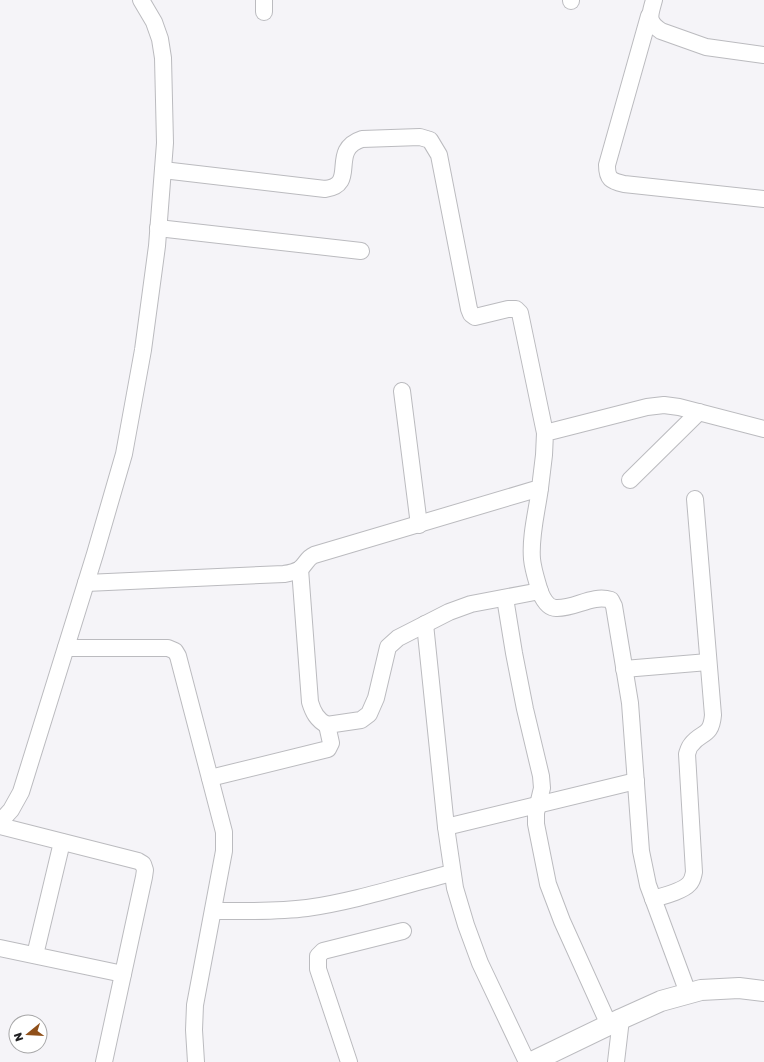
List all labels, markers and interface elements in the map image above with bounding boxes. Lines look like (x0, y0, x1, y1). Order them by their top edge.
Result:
north arrow (8, 1014, 48, 1054)
text: N (11, 1031, 25, 1043)

